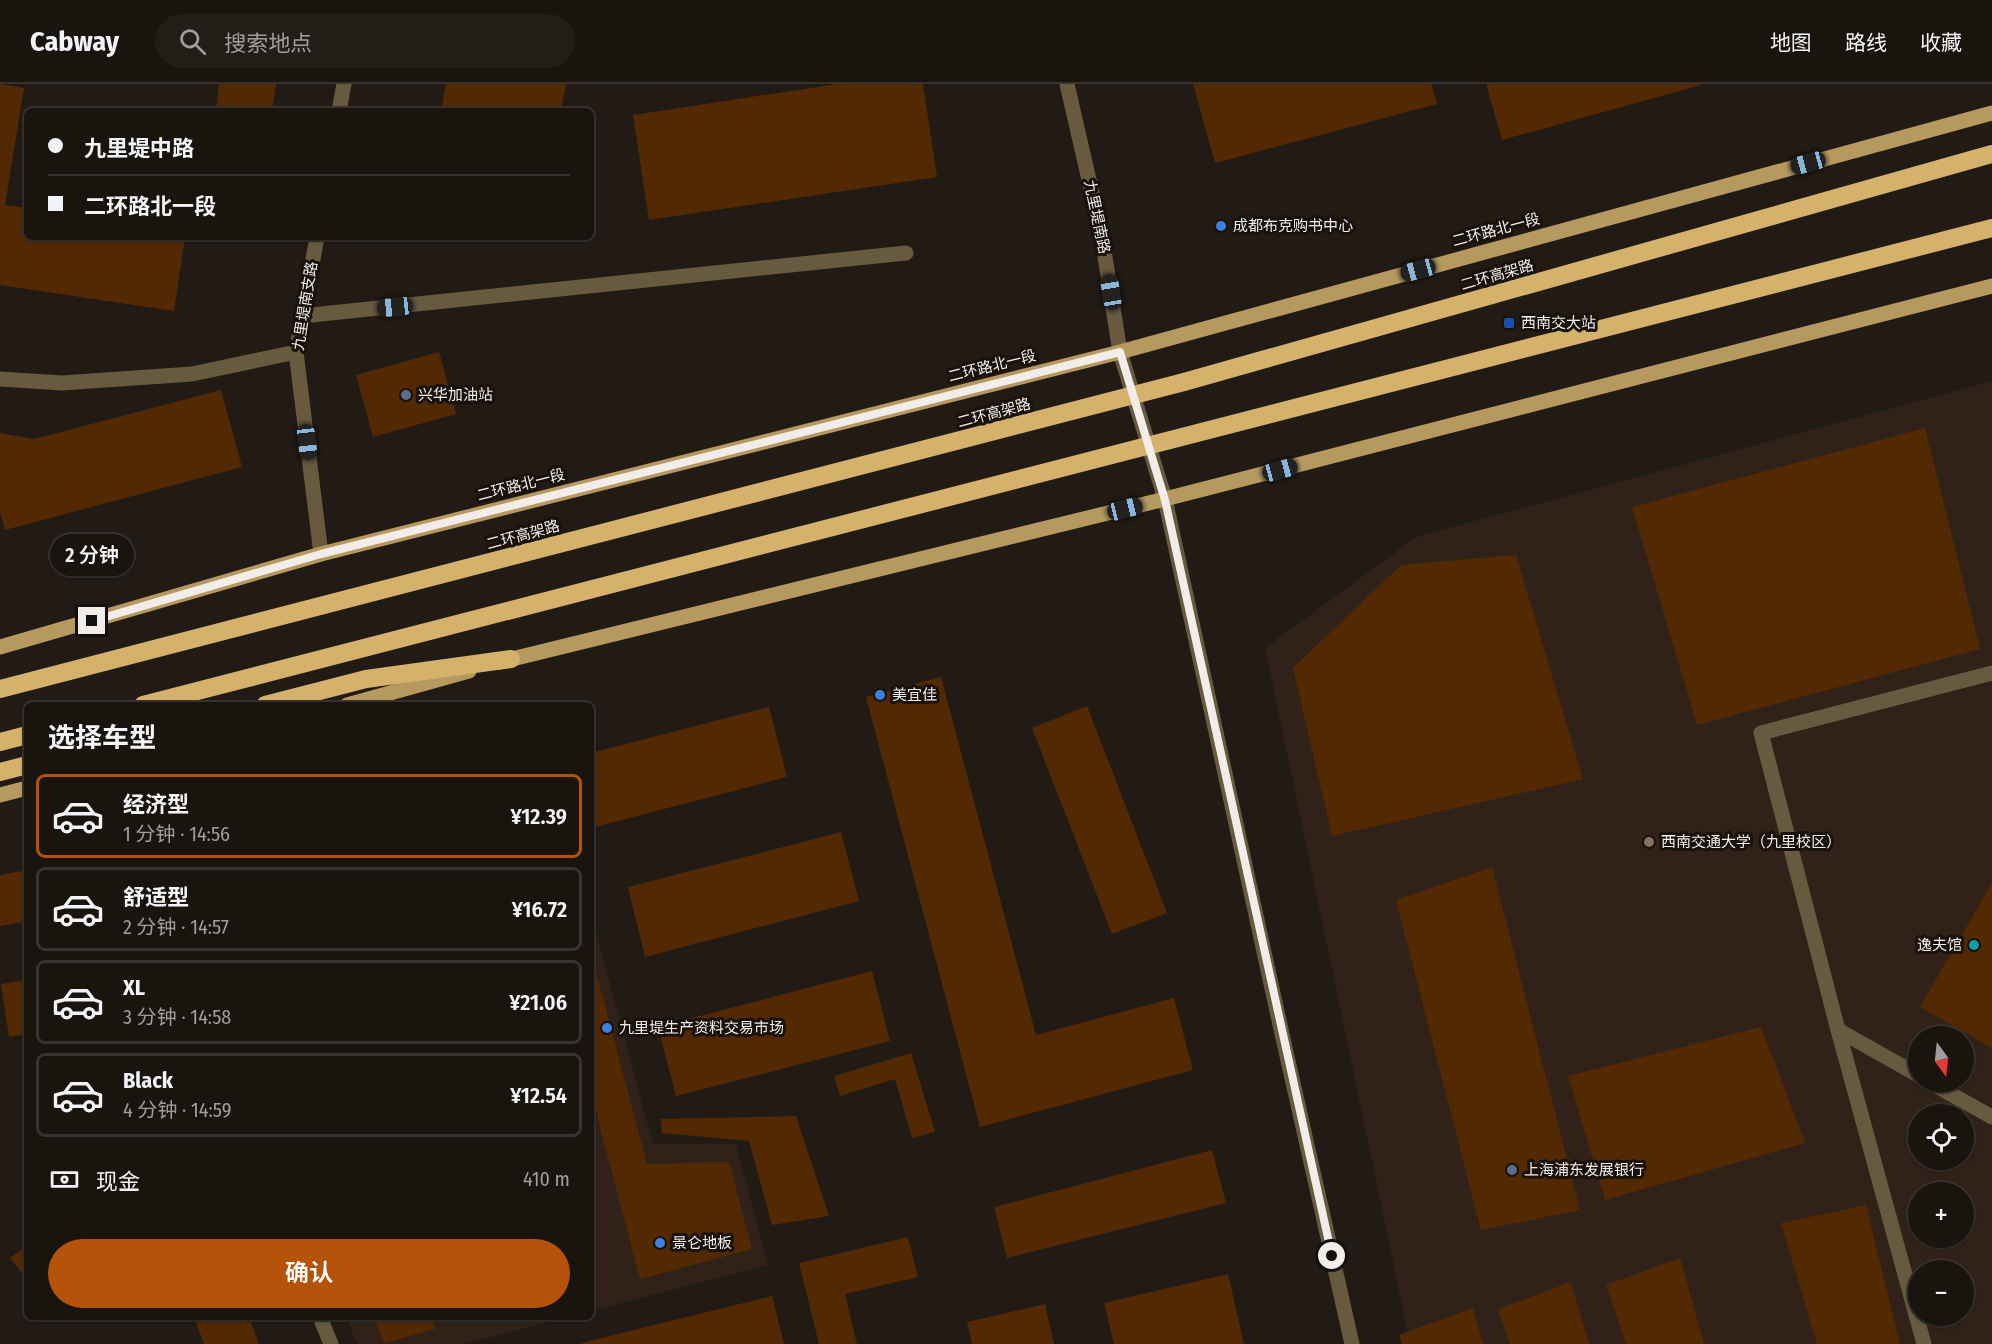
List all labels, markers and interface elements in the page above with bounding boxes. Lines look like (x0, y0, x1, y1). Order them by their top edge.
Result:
search box (155, 14, 575, 68)
text: Cabway (30, 25, 119, 58)
icon: search (176, 25, 209, 58)
text: 搜索地点 (224, 30, 312, 57)
text: 地图 (1770, 30, 1812, 56)
text: 路线 (1845, 30, 1887, 56)
text: 收藏 (1920, 30, 1962, 56)
text: 九里堤中路 (84, 135, 194, 162)
car (1788, 150, 1828, 176)
street label: 九里堤南路 (1080, 178, 1114, 256)
text: 二环路北一段 (84, 193, 216, 220)
street label: 二环路北一段 (1450, 210, 1542, 250)
place label: 成都布克购书中心 (1233, 217, 1353, 235)
marker: 成都布克购书中心 (1214, 219, 1228, 233)
street label: 二环高架路 (1458, 256, 1536, 294)
car (1398, 257, 1438, 283)
street label: 九里堤南支路 (289, 260, 321, 352)
car (1099, 273, 1123, 311)
car (376, 296, 414, 318)
place label: 西南交大站 (1521, 314, 1596, 332)
marker: 西南交大站 (1502, 316, 1516, 330)
street label: 二环路北一段 (946, 346, 1038, 386)
place label: 兴华加油站 (418, 386, 493, 404)
marker: 兴华加油站 (399, 388, 413, 402)
street label: 二环高架路 (955, 395, 1033, 431)
car (296, 423, 318, 461)
car (1260, 457, 1300, 483)
street label: 二环路北一段 (475, 465, 567, 505)
car (1105, 496, 1145, 522)
street label: 二环高架路 (484, 517, 562, 553)
callout: 2 分钟 (50, 534, 134, 576)
text: 2 分钟 (65, 543, 119, 567)
route end (78, 607, 105, 634)
place label: 美宜佳 (892, 686, 937, 704)
marker: 美宜佳 (873, 688, 887, 702)
text: 选择车型 (48, 722, 156, 754)
icon: car (51, 789, 105, 843)
text: 经济型 (123, 791, 189, 818)
text: ¥12.39 (511, 803, 567, 830)
text: 1 分钟 · 14:56 (123, 822, 230, 846)
place label: 西南交通大学（九里校区） (1661, 833, 1841, 851)
marker: 西南交通大学（九里校区） (1642, 835, 1656, 849)
icon: car (51, 882, 105, 936)
text: 舒适型 (123, 884, 189, 911)
text: ¥16.72 (512, 896, 567, 923)
text: 2 分钟 · 14:57 (123, 915, 229, 939)
place label: 逸夫馆 (1917, 936, 1962, 954)
marker: 逸夫馆 (1967, 938, 1981, 952)
text: XL (123, 974, 145, 1001)
icon: car (51, 975, 105, 1029)
text: ¥21.06 (509, 989, 567, 1016)
text: 3 分钟 · 14:58 (123, 1005, 231, 1029)
place label: 九里堤生产资料交易市场 (619, 1019, 784, 1037)
marker: 九里堤生产资料交易市场 (600, 1021, 614, 1035)
north arrow (1908, 1026, 1974, 1092)
map controls (1908, 1026, 1974, 1326)
text: Black (123, 1067, 173, 1094)
icon: car (51, 1068, 105, 1122)
text: ¥12.54 (510, 1082, 567, 1109)
text: 4 分钟 · 14:59 (123, 1098, 231, 1122)
button: locate (1908, 1104, 1974, 1170)
place label: 上海浦东发展银行 (1524, 1161, 1644, 1179)
icon: cash (48, 1163, 81, 1196)
marker: 上海浦东发展银行 (1505, 1163, 1519, 1177)
text: 410 m (523, 1167, 570, 1191)
text: 现金 (96, 1168, 140, 1195)
button: + (1908, 1182, 1974, 1248)
place label: 景仑地板 (672, 1234, 732, 1252)
marker: 景仑地板 (653, 1236, 667, 1250)
button: 确认 (48, 1239, 570, 1308)
route start (1318, 1242, 1345, 1269)
button: − (1908, 1260, 1974, 1326)

